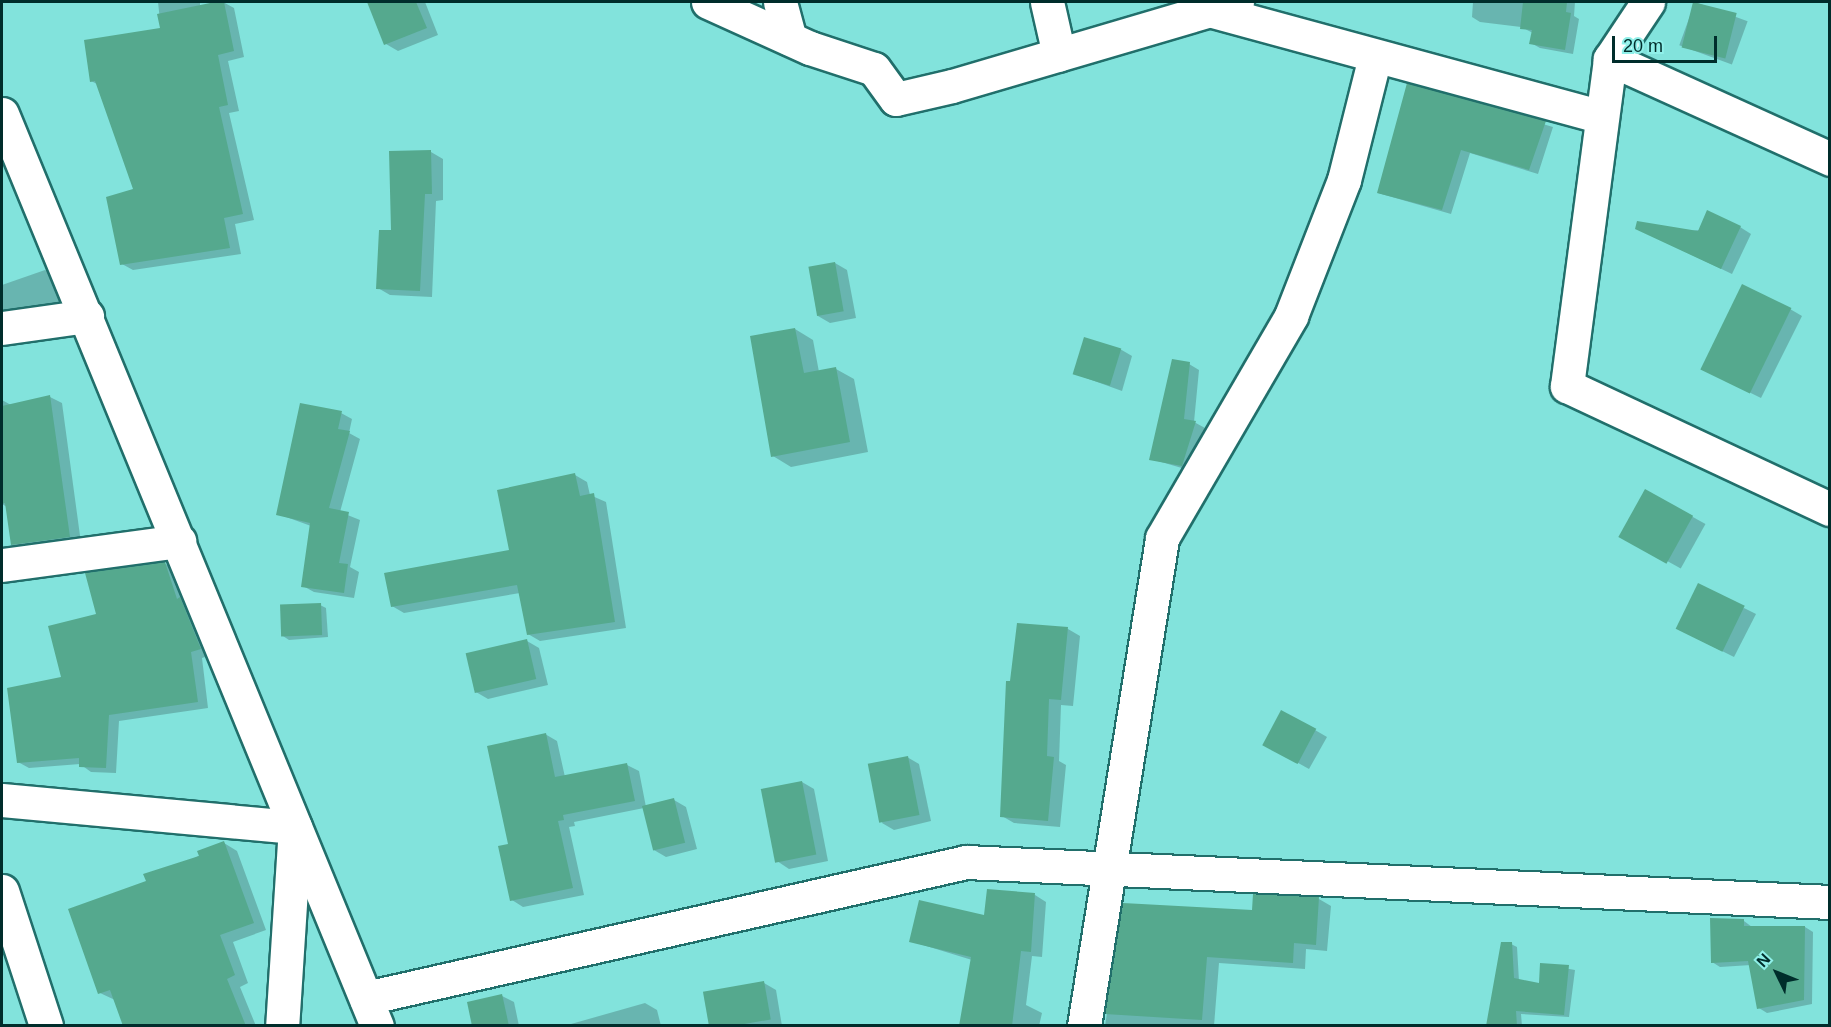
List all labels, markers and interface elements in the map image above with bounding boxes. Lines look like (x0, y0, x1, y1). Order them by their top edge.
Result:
scale bar (1615, 24, 1720, 62)
text: 20 m (1623, 36, 1663, 56)
north arrow (1747, 943, 1807, 1003)
text: N (1753, 950, 1774, 970)

